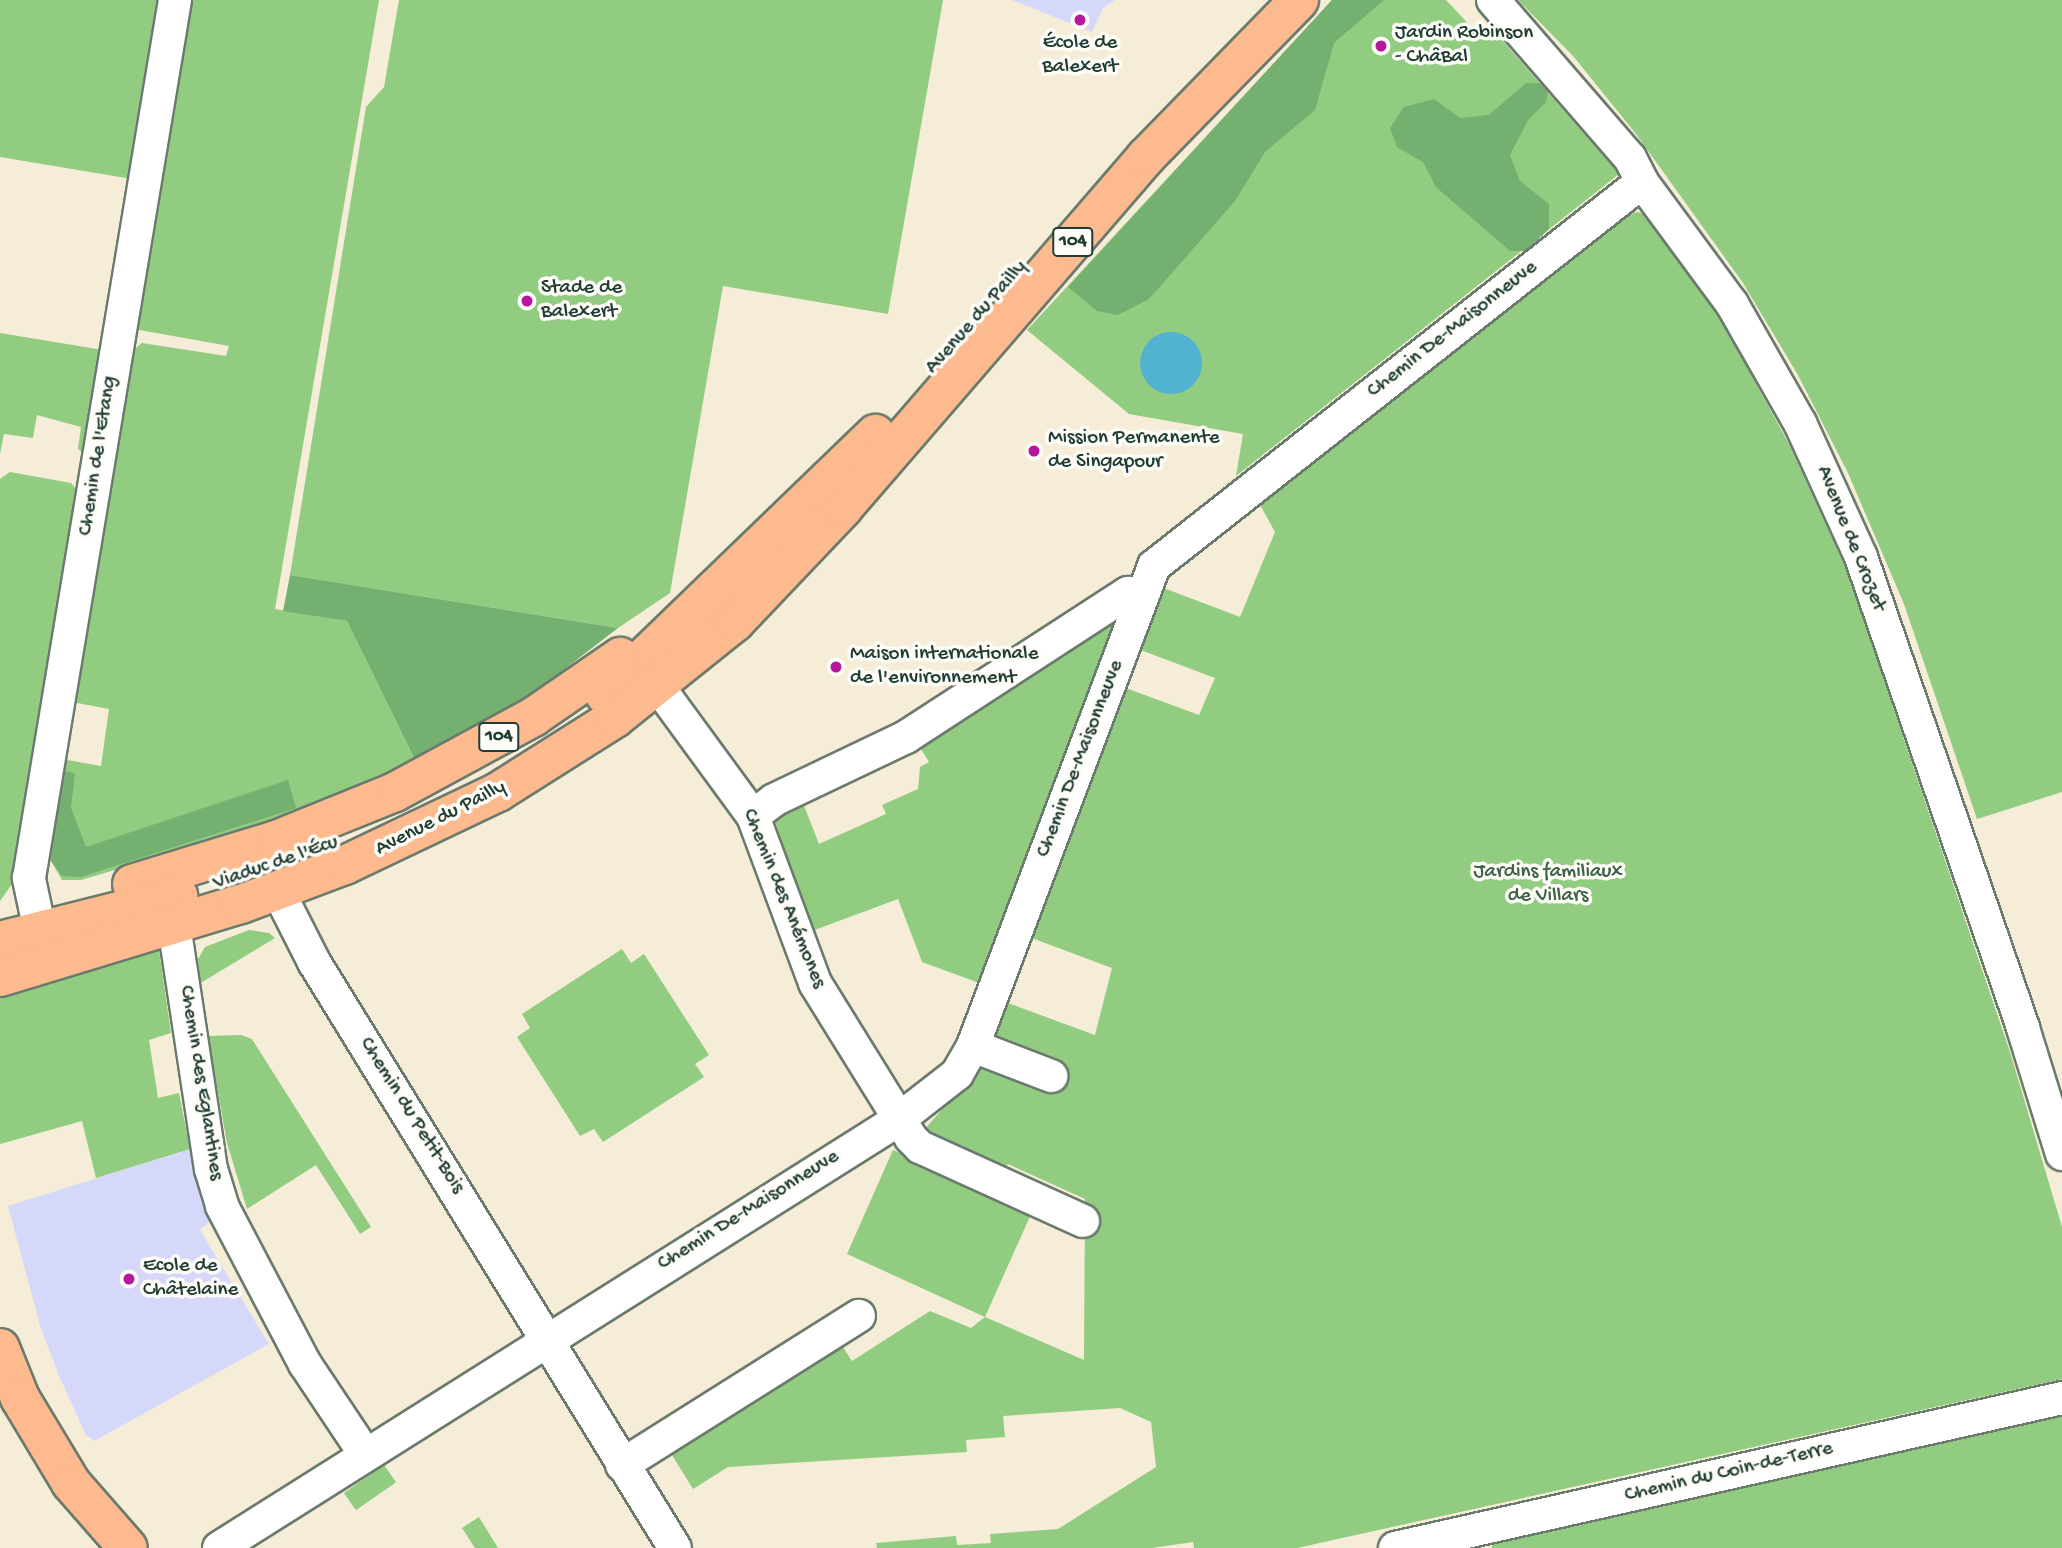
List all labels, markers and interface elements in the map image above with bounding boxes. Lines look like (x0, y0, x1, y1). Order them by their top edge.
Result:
marker: École de Balexert (1072, 12, 1088, 28)
place label: Jardin Robinson - ChâBal (1395, 21, 1533, 71)
place label: École de Balexert (1042, 31, 1118, 81)
marker: Jardin Robinson - ChâBal (1373, 38, 1389, 54)
road number: 104 (1052, 226, 1094, 258)
street label: Avenue du Pailly (921, 256, 1033, 380)
street label: Chemin De-Maisonneuve (1363, 256, 1543, 404)
place label: Stade de Balexert (541, 276, 622, 326)
marker: Stade de Balexert (519, 293, 535, 309)
street label: Chemin de l'Etang (74, 374, 124, 538)
place label: Mission Permanente de Singapour (1048, 426, 1220, 476)
marker: Mission Permanente de Singapour (1026, 443, 1042, 459)
street label: Avenue de Crozet (1809, 463, 1891, 615)
place label: Maison internationale de l'environnement (850, 642, 1038, 692)
street label: Chemin De-Maisonneuve (1032, 657, 1130, 861)
marker: Maison internationale de l'environnement (828, 659, 844, 675)
road number: 104 (478, 722, 520, 752)
street label: Avenue du Pailly (372, 775, 510, 863)
street label: Chemin des Anémones (735, 806, 831, 992)
street label: Viaduc de l'Écu (210, 831, 342, 897)
park label: Jardins familiaux de Villars (1473, 860, 1623, 910)
street label: Chemin des Eglantines (172, 984, 228, 1182)
street label: Chemin du Petit-Bois (353, 1033, 469, 1199)
street label: Chemin De-Maisonneuve (654, 1145, 844, 1277)
place label: Ecole de Châtelaine (143, 1254, 238, 1304)
marker: Ecole de Châtelaine (121, 1271, 137, 1287)
street label: Chemin du Coin-de-Terre (1622, 1437, 1836, 1509)

